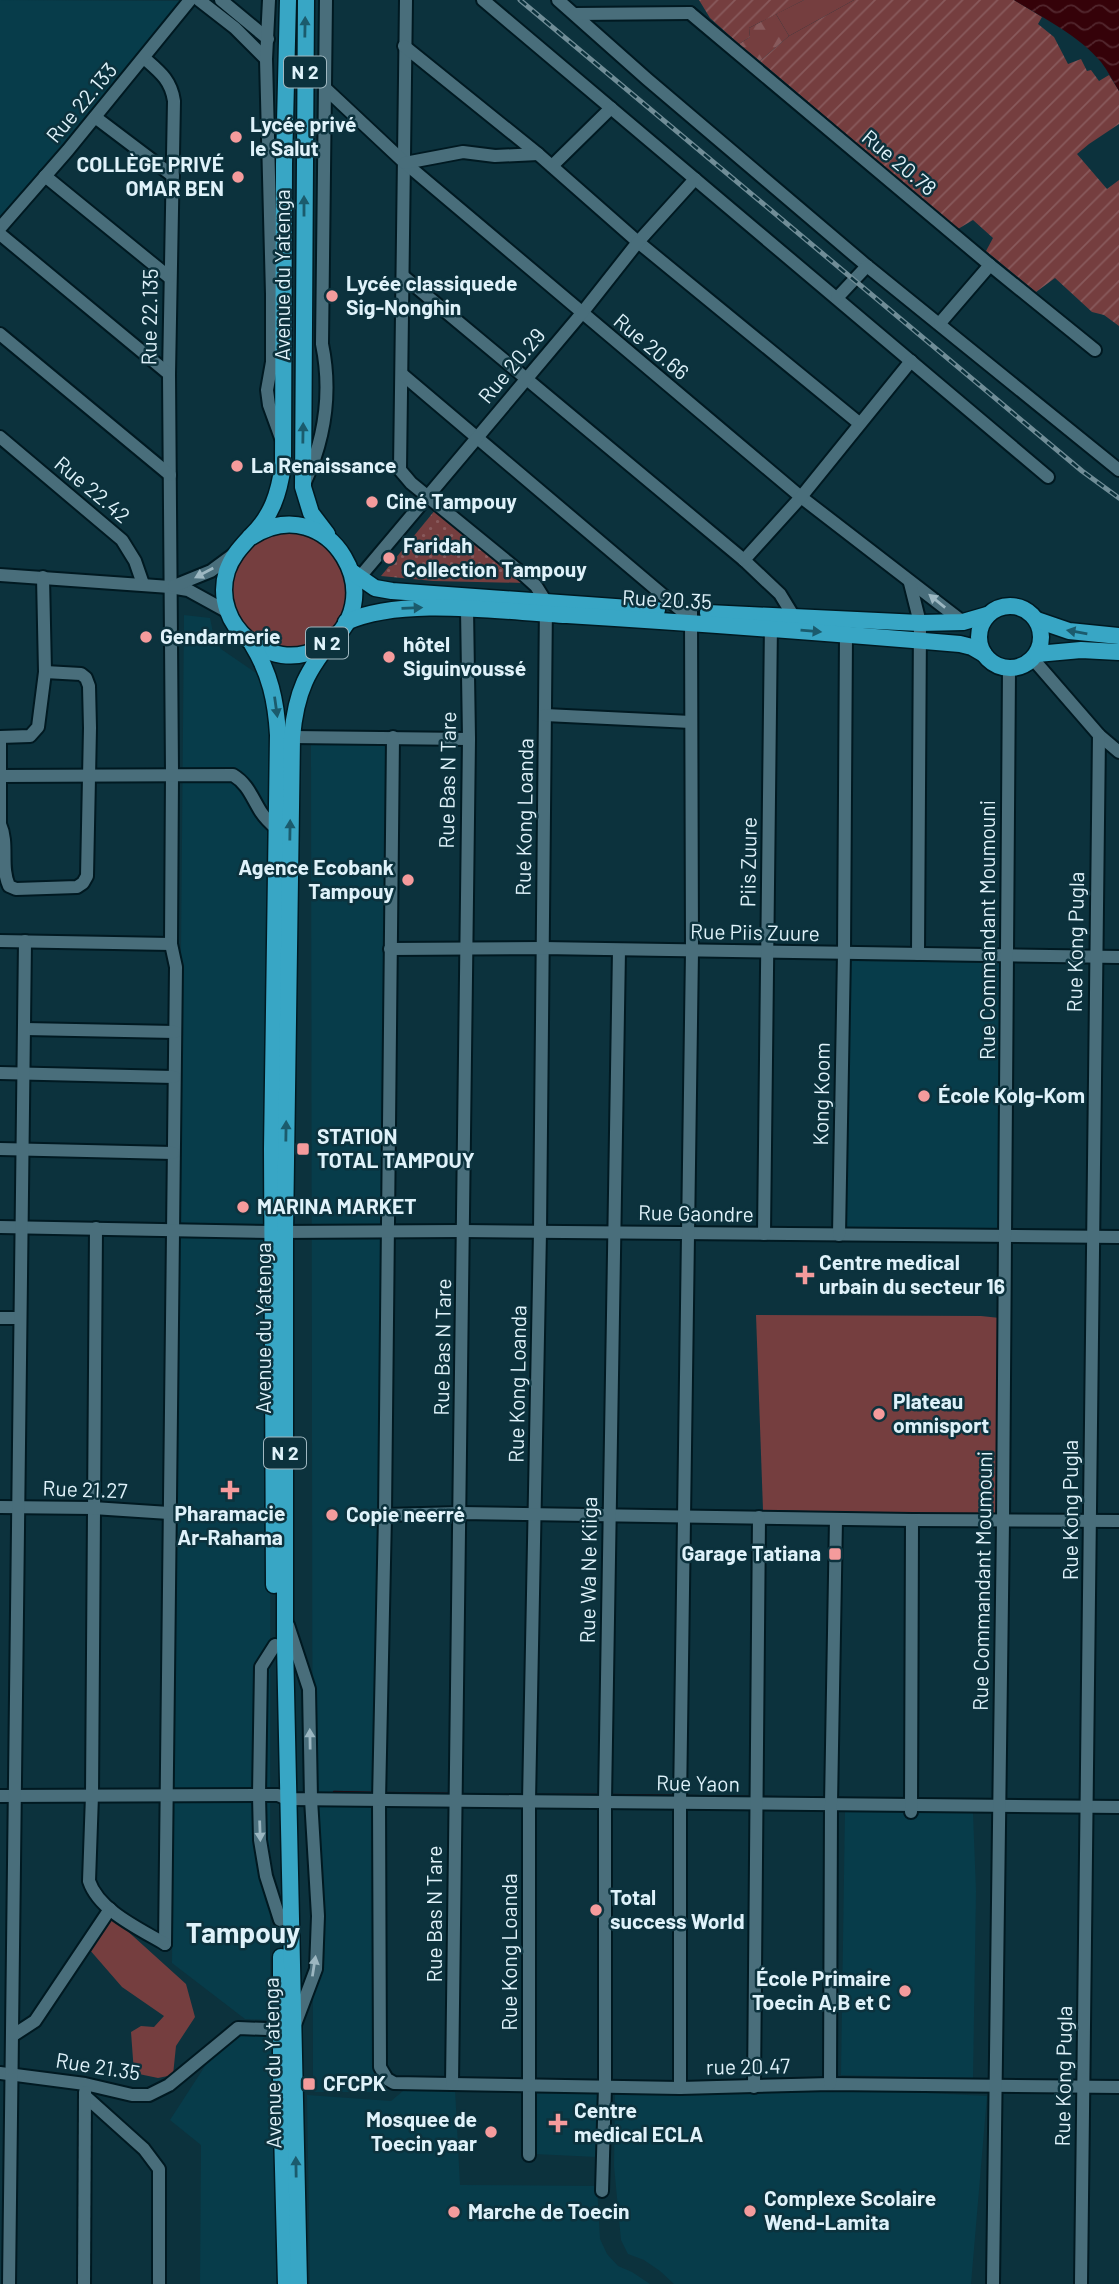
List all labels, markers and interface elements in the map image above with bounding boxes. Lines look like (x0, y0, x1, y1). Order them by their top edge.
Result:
one-way arrow (300, 16, 311, 38)
street label: Rue 22.133 (40, 57, 122, 147)
road number: N 2 (284, 57, 326, 88)
place label: Lycée privé le Salut (250, 111, 357, 160)
street label: Rue 20.78 (858, 124, 942, 200)
marker: Lycée privé le Salut (228, 129, 244, 145)
place label: COLLÈGE PRIVÉ OMAR BEN (76, 151, 224, 200)
marker: COLLÈGE PRIVÉ OMAR BEN (230, 169, 246, 185)
street label: Avenue du Yatenga (269, 189, 294, 361)
one-way arrow (298, 194, 310, 216)
street label: Rue 22.135 (135, 268, 162, 366)
place label: Lycée classiquede Sig-Nonghin (346, 270, 518, 319)
marker: Lycée classiquede Sig-Nonghin (324, 288, 340, 304)
street label: Rue 20.66 (609, 307, 695, 384)
street label: Rue 20.29 (472, 322, 550, 408)
one-way arrow (298, 422, 309, 444)
street label: Rue 22.42 (50, 450, 136, 528)
place label: La Renaissance (251, 452, 397, 477)
marker: La Renaissance (229, 458, 245, 474)
place label: Ciné Tampouy (386, 488, 517, 513)
marker: Ciné Tampouy (364, 494, 380, 510)
place label: Faridah Collection Tampouy (403, 532, 587, 581)
marker: Faridah Collection Tampouy (381, 550, 397, 566)
one-way arrow (194, 567, 214, 579)
street label: Rue 20.35 (621, 584, 713, 613)
one-way arrow (928, 594, 946, 609)
one-way arrow (402, 603, 424, 614)
place label: Gendarmerie (160, 623, 281, 648)
one-way arrow (800, 626, 822, 637)
one-way arrow (1066, 626, 1088, 637)
road number: N 2 (306, 628, 348, 658)
marker: Gendarmerie (138, 629, 154, 645)
place label: hôtel Siguinvoussé (403, 631, 526, 680)
marker: hôtel Siguinvoussé (381, 649, 397, 665)
one-way arrow (270, 696, 281, 718)
street label: Rue Bas N Tare (433, 711, 460, 849)
street label: Rue Kong Loanda (510, 738, 537, 896)
street label: Rue Commandant Moumouni (974, 800, 999, 1060)
street label: Piis Zuure (734, 817, 761, 907)
one-way arrow (285, 819, 296, 841)
place label: Agence Ecobank Tampouy (238, 854, 394, 903)
street label: Rue Kong Pugla (1061, 871, 1088, 1013)
marker: Agence Ecobank Tampouy (400, 872, 416, 888)
street label: Rue Piis Zuure (690, 918, 820, 945)
street label: Kong Koom (807, 1042, 834, 1146)
place label: École Kolg-Kom (938, 1082, 1085, 1107)
marker: École Kolg-Kom (916, 1088, 932, 1104)
one-way arrow (280, 1120, 292, 1142)
place label: STATION TOTAL TAMPOUY (317, 1123, 475, 1172)
marker: STATION TOTAL TAMPOUY (295, 1141, 311, 1157)
place label: MARINA MARKET (257, 1193, 416, 1218)
marker: MARINA MARKET (235, 1199, 251, 1215)
street label: Rue Gaondre (638, 1199, 754, 1226)
street label: Avenue du Yatenga (250, 1242, 275, 1414)
place label: Centre medical urbain du secteur 16 (819, 1249, 1005, 1298)
marker: Centre medical urbain du secteur 16 (797, 1267, 813, 1283)
street label: Rue Bas N Tare (428, 1278, 455, 1416)
street label: Rue Kong Loanda (503, 1305, 530, 1463)
place label: Plateau omnisport (893, 1388, 989, 1437)
marker: Plateau omnisport (871, 1406, 887, 1422)
road number: N 2 (264, 1438, 306, 1469)
street label: Rue Kong Pugla (1057, 1440, 1082, 1580)
street label: Rue Commandant Moumouni (967, 1451, 996, 1711)
street label: Rue 21.27 (42, 1475, 128, 1502)
marker: Pharamacie Ar-Rahama (222, 1482, 238, 1498)
street label: Rue Wa Ne Kiiga (574, 1496, 601, 1644)
place label: Pharamacie Ar-Rahama (175, 1500, 285, 1549)
place label: Copie neerrė (346, 1501, 465, 1526)
marker: Copie neerrė (324, 1507, 340, 1523)
place label: Garage Tatiana (681, 1540, 821, 1565)
marker: Garage Tatiana (827, 1546, 843, 1562)
one-way arrow (304, 1728, 316, 1750)
street label: Rue Yaon (656, 1769, 740, 1796)
one-way arrow (255, 1820, 266, 1842)
street label: Rue Bas N Tare (421, 1845, 446, 1983)
street label: Rue Kong Loanda (496, 1873, 521, 2031)
place label: Total success World (610, 1884, 745, 1933)
marker: Total success World (588, 1902, 604, 1918)
district label: Tampouy (186, 1915, 300, 1949)
one-way arrow (309, 1955, 320, 1977)
place label: École Primaire Toecin A,B et C (752, 1965, 891, 2014)
street label: Avenue du Yatenga (258, 1977, 285, 2149)
marker: École Primaire Toecin A,B et C (897, 1983, 913, 1999)
street label: Rue Kong Pugla (1049, 2005, 1076, 2147)
street label: Rue 21.35 (54, 2047, 142, 2085)
street label: rue 20.47 (706, 2052, 790, 2079)
place label: CFCPK (323, 2070, 386, 2095)
marker: CFCPK (301, 2076, 317, 2092)
place label: Centre medical ECLA (574, 2097, 703, 2146)
place label: Mosquee de Toecin yaar (366, 2106, 477, 2155)
marker: Centre medical ECLA (548, 2113, 568, 2133)
marker: Mosquee de Toecin yaar (483, 2124, 499, 2140)
one-way arrow (291, 2156, 302, 2178)
place label: Complexe Scolaire Wend-Lamita (764, 2185, 936, 2234)
place label: Marche de Toecin (468, 2198, 630, 2223)
marker: Complexe Scolaire Wend-Lamita (742, 2203, 758, 2219)
marker: Marche de Toecin (446, 2204, 462, 2220)

